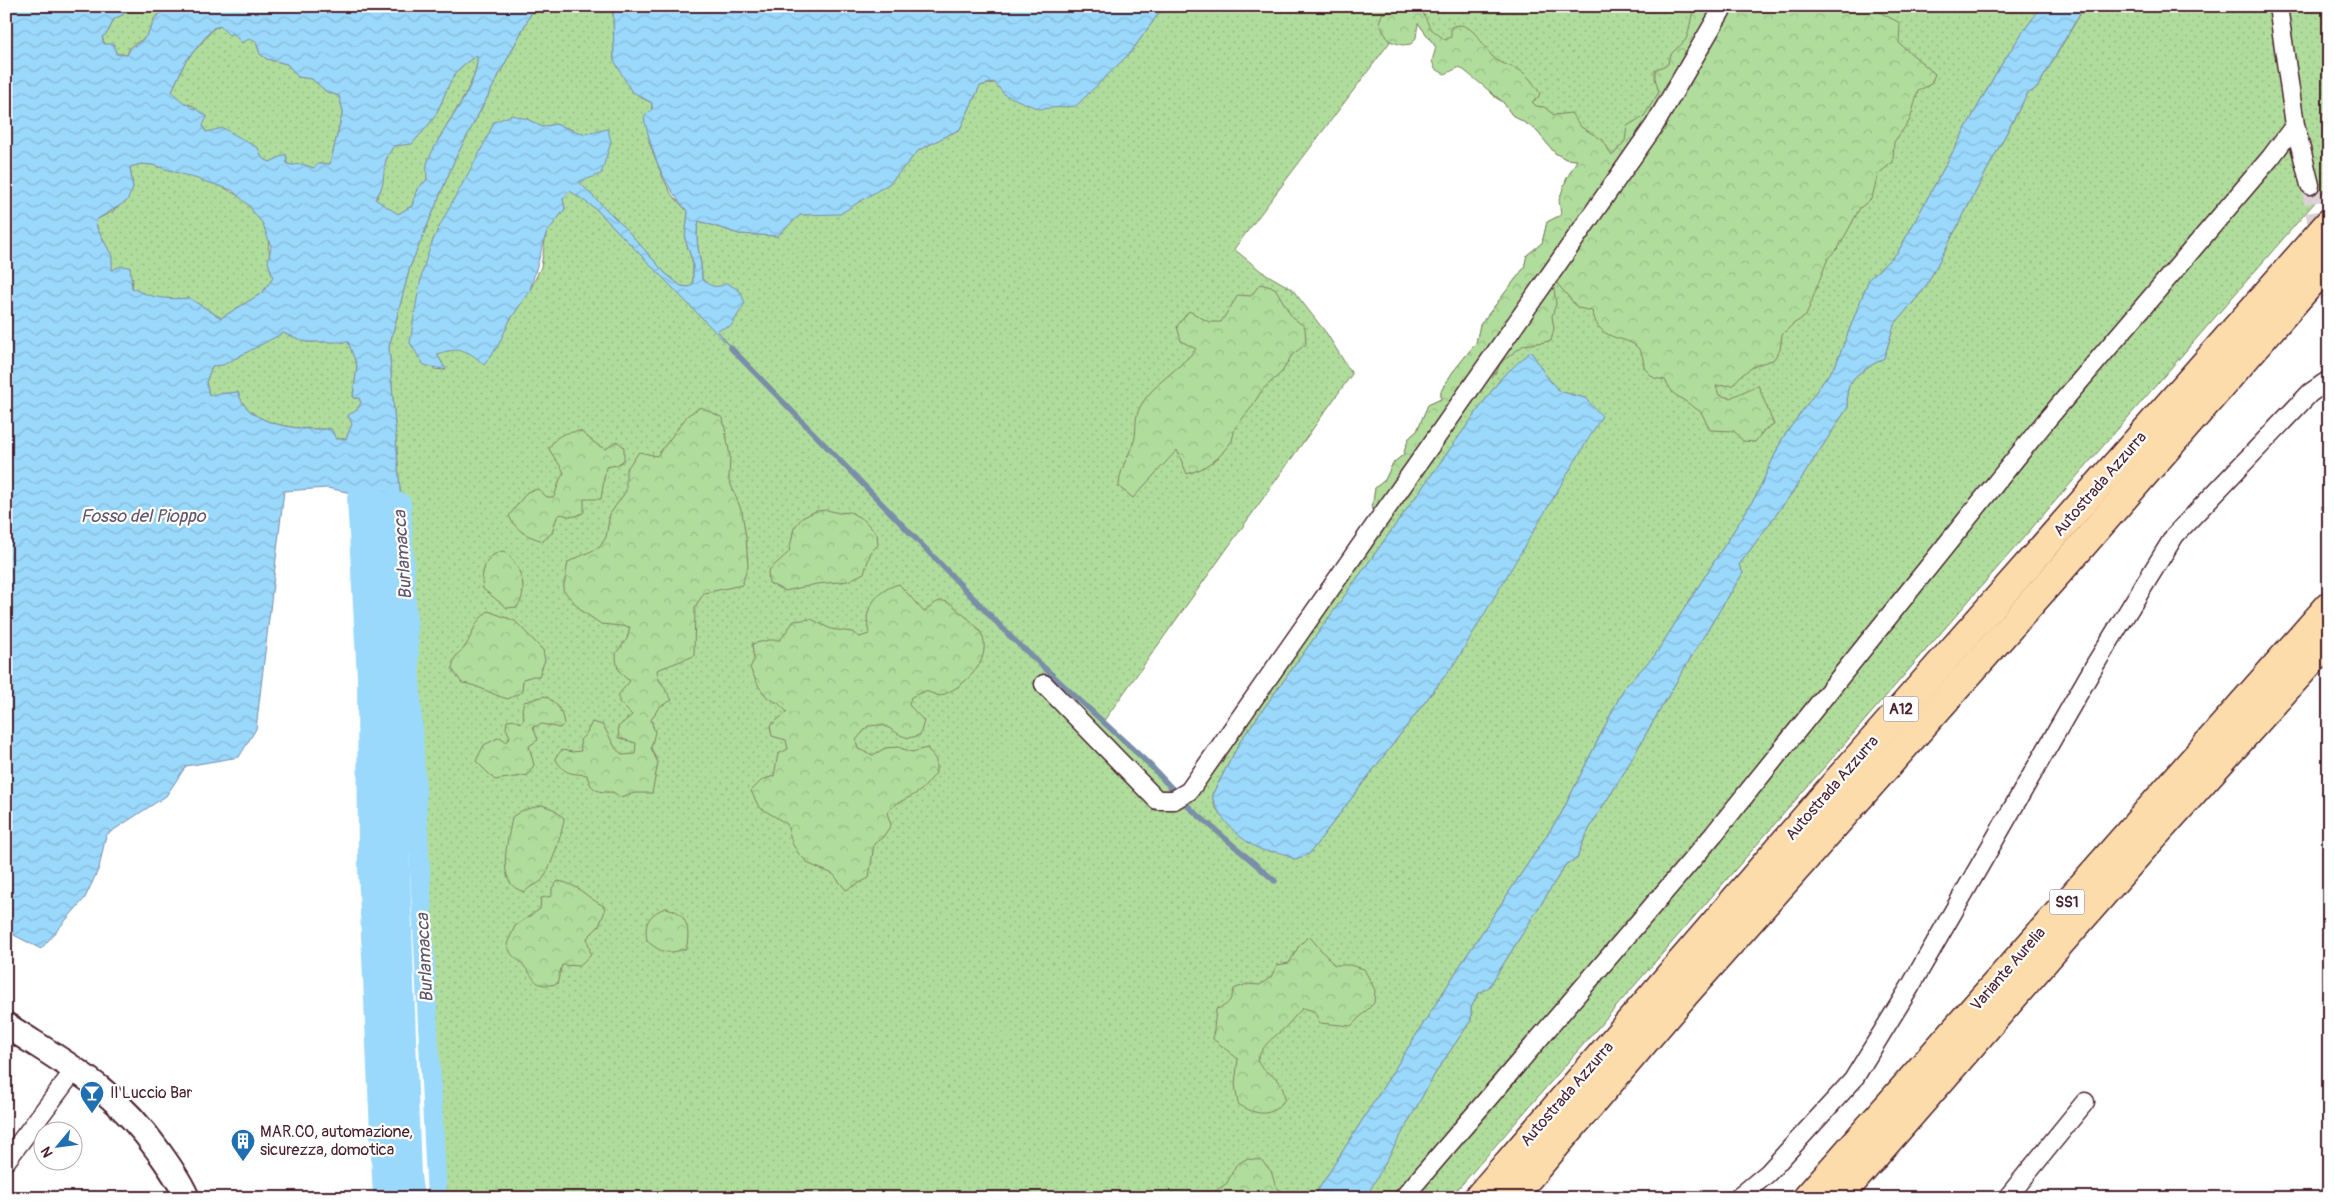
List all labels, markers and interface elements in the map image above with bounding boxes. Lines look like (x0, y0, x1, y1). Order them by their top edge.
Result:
street label: Autostrada Azzurra (2049, 428, 2151, 540)
water label: Fosso del Pioppo (81, 505, 207, 528)
water label: Burlamacca (388, 508, 418, 600)
road number: A12 (1884, 696, 1918, 722)
street label: Autostrada Azzurra (1781, 732, 1883, 844)
road number: SS1 (2050, 890, 2084, 914)
water label: Burlamacca (411, 911, 439, 1003)
street label: Variante Aurelia (1966, 923, 2050, 1015)
street label: Autostrada Azzurra (1516, 1038, 1618, 1150)
bar icon: Il Luccio Bar (79, 1080, 105, 1114)
place label: Il Luccio Bar (110, 1083, 193, 1103)
north arrow (32, 1122, 82, 1172)
place label: MAR.CO, automazione, sicurezza, domotica (260, 1122, 413, 1160)
building icon: MAR.CO, automazione, sicurezza, domotica (230, 1128, 256, 1162)
text: N (37, 1144, 57, 1160)

